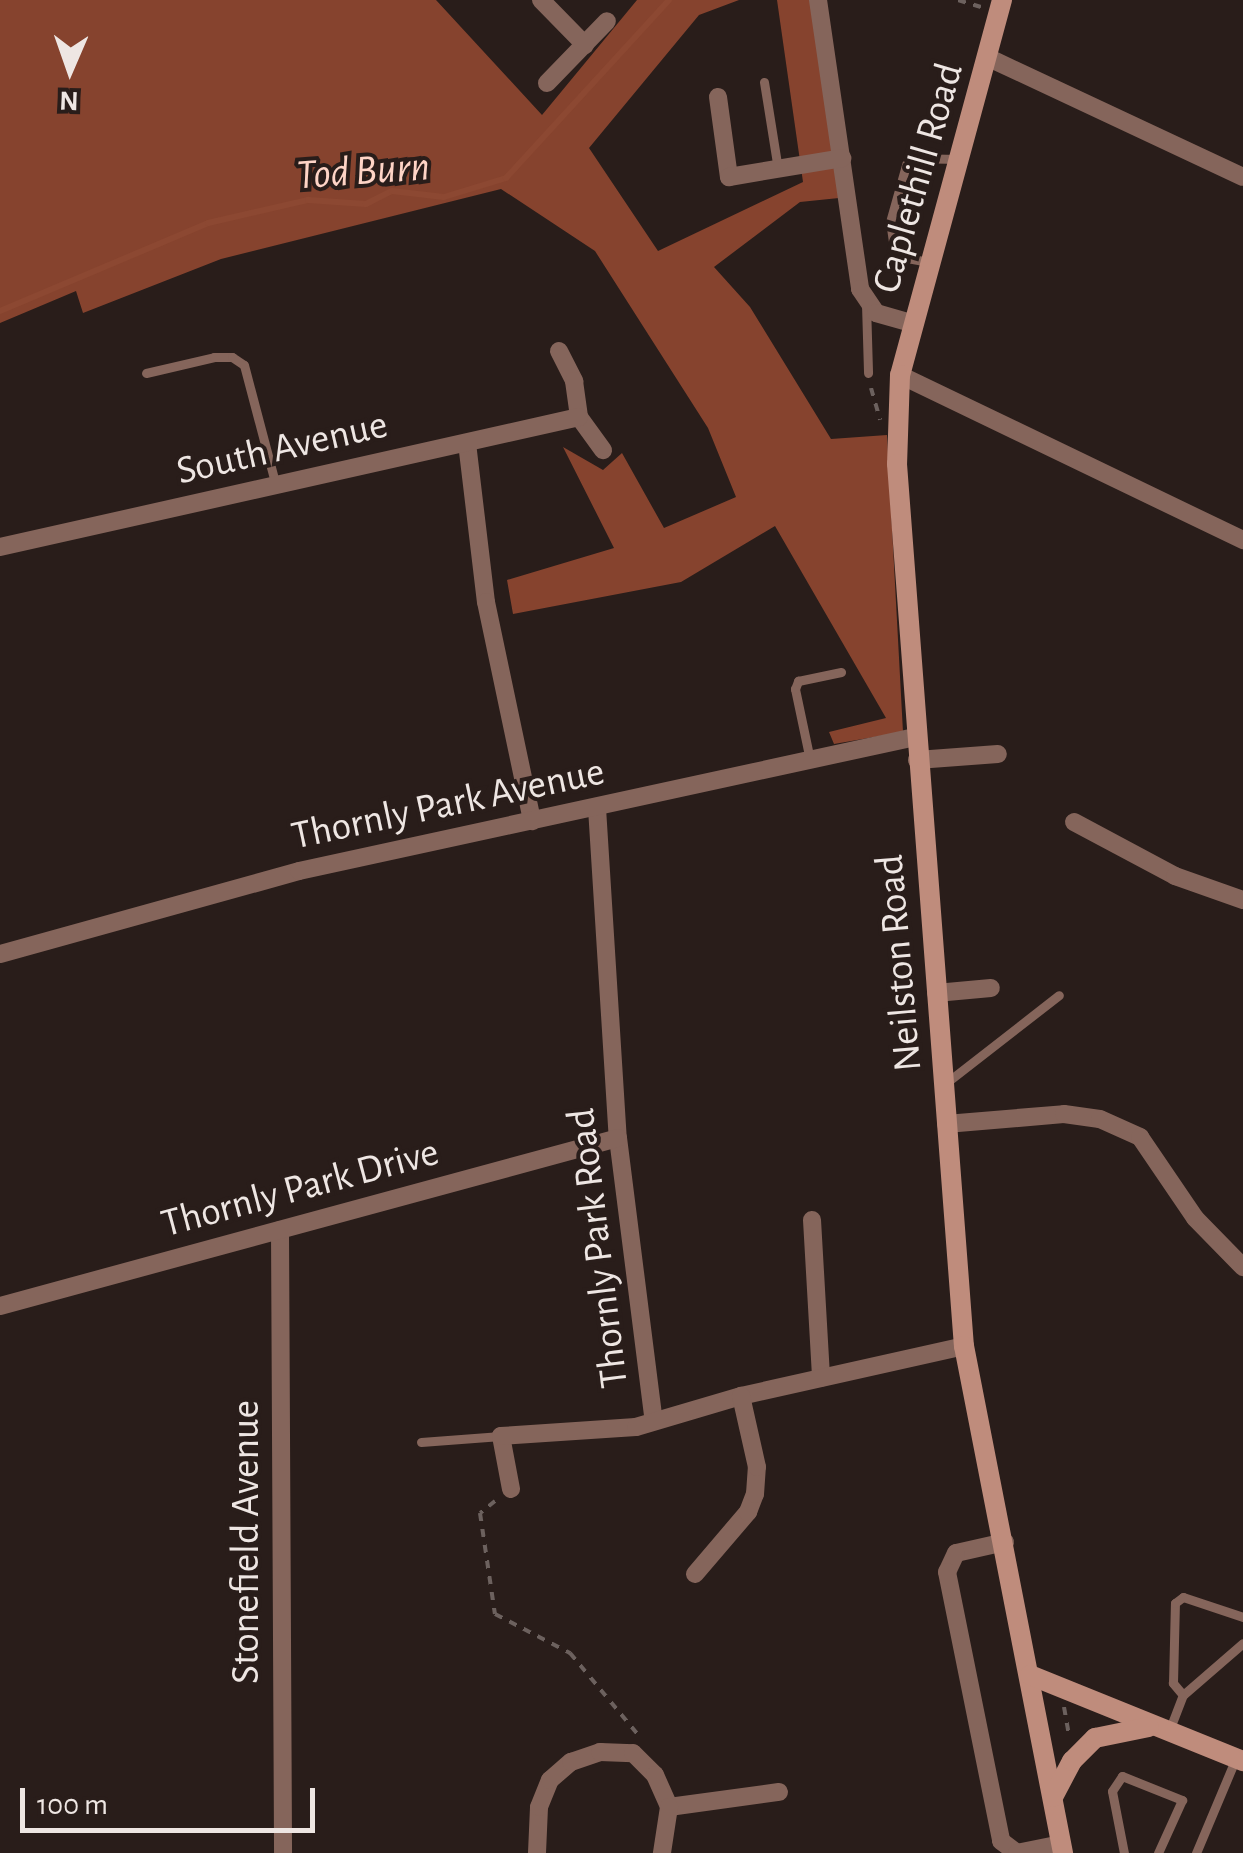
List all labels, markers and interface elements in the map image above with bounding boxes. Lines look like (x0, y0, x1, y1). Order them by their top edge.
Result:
north arrow (20, 20, 120, 120)
street label: Caplethill Road (862, 57, 974, 299)
text: N (59, 86, 79, 114)
water label: Tod Burn (295, 141, 431, 201)
street label: South Avenue (172, 400, 392, 496)
street label: Thornly Park Avenue (287, 747, 609, 861)
street label: Neilston Road (866, 853, 932, 1073)
street label: Thornly Park Road (557, 1105, 639, 1391)
street label: Thornly Park Drive (156, 1128, 444, 1248)
street label: Stonefield Avenue (222, 1400, 270, 1684)
scale bar (25, 1768, 320, 1830)
text: 100 m (37, 1790, 108, 1820)

